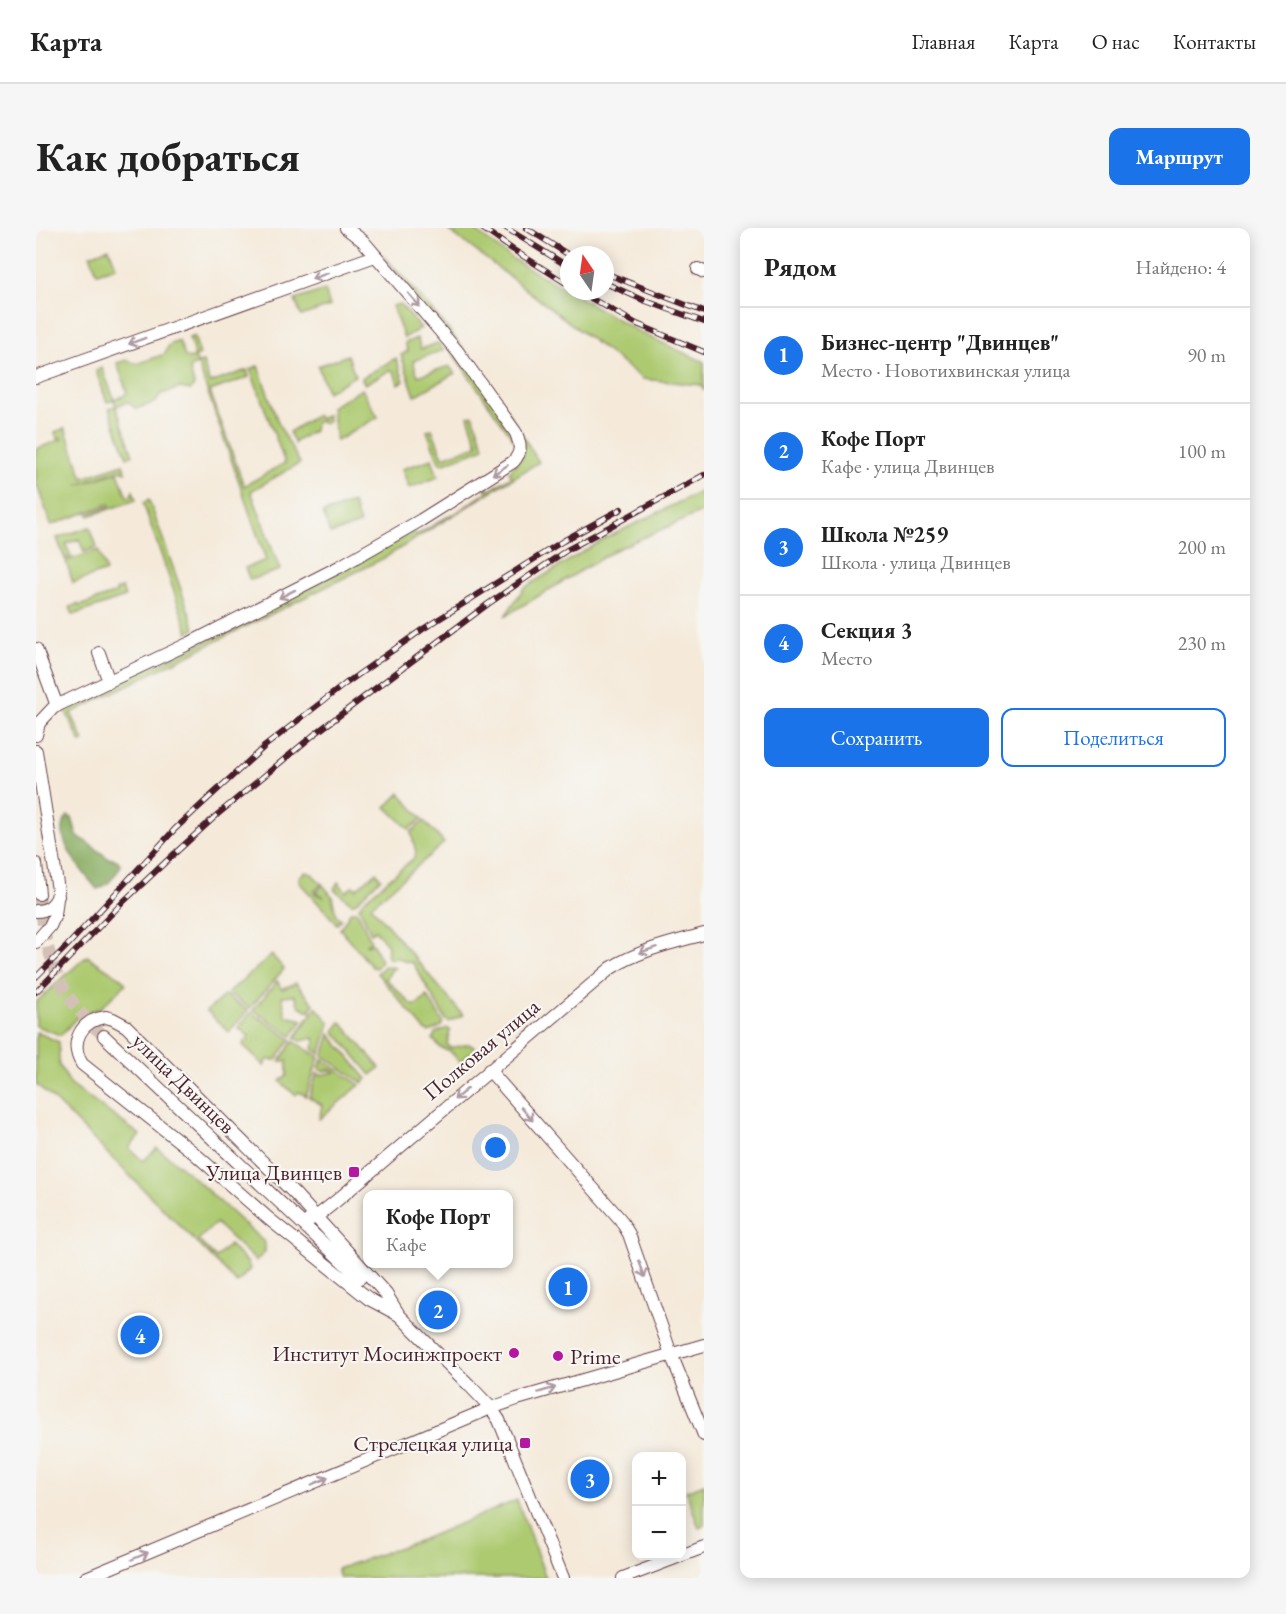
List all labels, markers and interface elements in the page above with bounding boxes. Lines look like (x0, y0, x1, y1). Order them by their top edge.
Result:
text: Карта (30, 23, 102, 59)
text: Главная (911, 28, 975, 55)
text: Карта (1008, 28, 1059, 55)
text: О нас (1092, 28, 1140, 55)
text: Контакты (1173, 28, 1256, 55)
button: Маршрут (1109, 128, 1250, 185)
text: Как добраться (36, 129, 300, 184)
north arrow (560, 246, 614, 300)
text: Рядом (764, 250, 837, 284)
text: Найдено: 4 (1135, 254, 1226, 280)
one-way arrow (311, 271, 330, 282)
one-way arrow (407, 292, 420, 308)
text: Бизнес-центр "Двинцев" (821, 328, 1059, 357)
one-way arrow (128, 337, 147, 348)
text: 1 (778, 342, 789, 368)
text: 90 m (1187, 342, 1226, 368)
text: Место · Новотихвинская улица (821, 357, 1070, 383)
text: Кофе Порт (821, 424, 925, 453)
text: 2 (778, 438, 789, 464)
text: 100 m (1178, 438, 1226, 464)
text: Кафе · улица Двинцев (821, 453, 995, 479)
one-way arrow (492, 465, 509, 477)
text: Школа №259 (821, 520, 948, 549)
text: 3 (778, 534, 789, 560)
text: 200 m (1178, 534, 1226, 560)
text: Школа · улица Двинцев (821, 549, 1011, 575)
one-way arrow (279, 589, 297, 600)
text: Секция 3 (821, 616, 912, 645)
text: 4 (778, 630, 789, 656)
text: 230 m (1178, 630, 1226, 656)
text: Место (821, 645, 872, 671)
button: Сохранить (764, 708, 989, 767)
button: Поделиться (1001, 708, 1226, 767)
one-way arrow (639, 945, 658, 956)
street label: Полковая улица (417, 992, 546, 1107)
street label: улица Двинцев (126, 1027, 242, 1140)
one-way arrow (454, 1087, 469, 1101)
one-way arrow (520, 1106, 534, 1121)
your location (481, 1133, 510, 1162)
place label: Улица Двинцев (205, 1158, 342, 1187)
marker: Улица Двинцев (347, 1165, 361, 1179)
popup (363, 1190, 513, 1268)
text: Кофе Порт (386, 1202, 490, 1231)
text: Кафе (386, 1231, 427, 1257)
one-way arrow (637, 1259, 648, 1278)
pin: 1 (548, 1264, 588, 1310)
pin: 2 (418, 1288, 458, 1332)
pin: 4 (120, 1312, 160, 1358)
place label: Институт Мосинжпроект (272, 1339, 502, 1368)
place label: Prime (570, 1342, 621, 1371)
marker: Институт Мосинжпроект (507, 1346, 521, 1360)
marker: Prime (551, 1349, 565, 1363)
one-way arrow (537, 1384, 556, 1395)
place label: Стрелецкая улица (353, 1429, 513, 1458)
marker: Стрелецкая улица (518, 1436, 532, 1450)
map controls (632, 1452, 686, 1560)
button: + (632, 1452, 686, 1506)
pin: 3 (570, 1456, 610, 1502)
one-way arrow (311, 1475, 329, 1486)
button: − (632, 1506, 686, 1560)
one-way arrow (131, 1550, 149, 1561)

